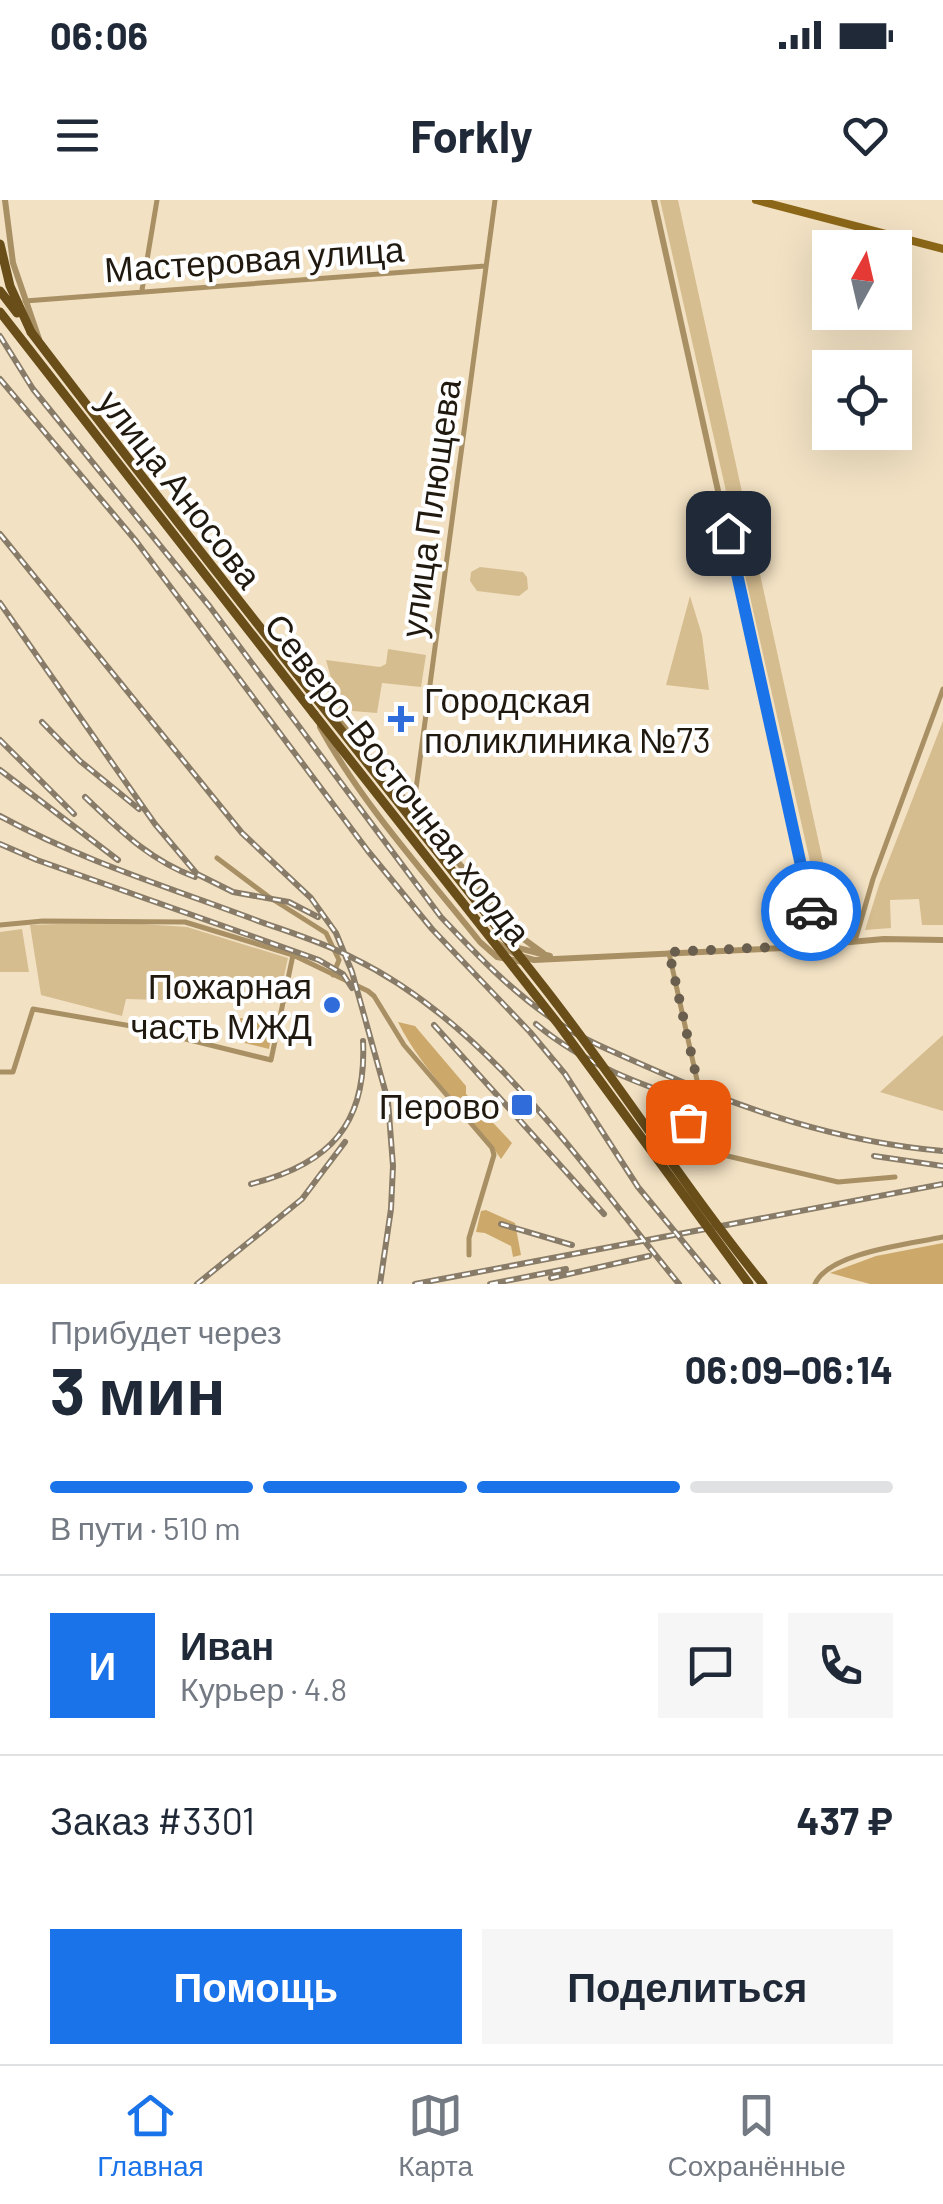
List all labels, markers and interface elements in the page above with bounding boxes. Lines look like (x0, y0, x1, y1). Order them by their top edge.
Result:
text: 06:06 (50, 12, 148, 58)
icon: menu (50, 108, 105, 163)
text: Forkly (410, 108, 533, 162)
icon: heart (838, 108, 893, 163)
street label: Мастеровая улица (103, 227, 406, 289)
north arrow (812, 230, 912, 330)
map controls (812, 230, 912, 450)
button: locate (812, 350, 912, 450)
street label: улица Плющева (390, 376, 468, 640)
street label: улица Аносова (90, 380, 272, 596)
pin (686, 491, 771, 576)
icon: home (701, 506, 756, 561)
street label: Северо-Восточная хорда (257, 604, 541, 952)
place label: Городская поликлиника №73 (424, 678, 711, 760)
marker: Городская поликлиника №73 (388, 706, 414, 732)
courier (761, 861, 861, 961)
icon: car (784, 884, 839, 939)
place label: Пожарная часть МЖД (130, 964, 312, 1046)
marker: Пожарная часть МЖД (321, 994, 343, 1016)
pin (646, 1080, 731, 1165)
place label: Перово (379, 1084, 500, 1126)
marker: Перово (509, 1092, 535, 1118)
icon: bag (661, 1095, 716, 1150)
text: Прибудет через (50, 1312, 282, 1350)
text: 06:09–06:14 (685, 1346, 893, 1392)
text: 3 мин (50, 1350, 225, 1428)
text: В пути · 510 m (50, 1508, 241, 1546)
button: chat (658, 1613, 763, 1718)
button: phone (788, 1613, 893, 1718)
text: Иван (180, 1622, 274, 1668)
text: И (89, 1642, 116, 1688)
text: Курьер · 4.8 (180, 1669, 347, 1707)
text: Заказ #3301 (50, 1797, 255, 1843)
text: 437 ₽ (796, 1797, 893, 1843)
button: Помощь (50, 1929, 462, 2044)
button: Поделиться (482, 1929, 893, 2044)
tab: Главная (97, 2088, 204, 2183)
tab: Карта (398, 2088, 473, 2183)
tab: Сохранённые (668, 2088, 846, 2183)

